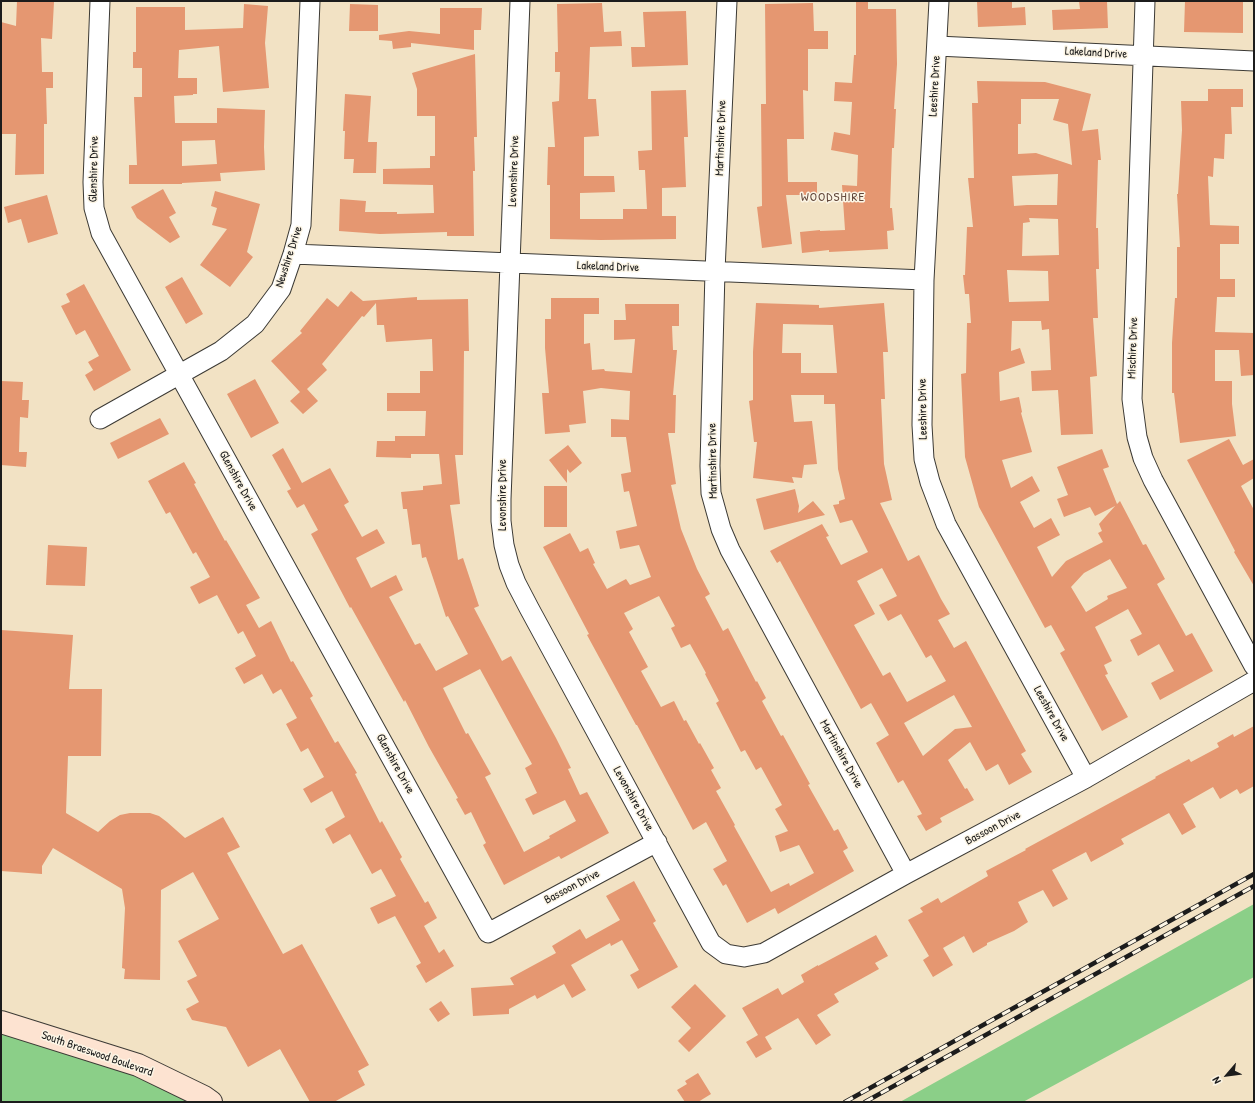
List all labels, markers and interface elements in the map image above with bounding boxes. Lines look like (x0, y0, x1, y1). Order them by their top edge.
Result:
street label: Lakeland Drive (1065, 44, 1127, 62)
street label: Leeshire Drive (926, 55, 944, 117)
street label: Martinshire Drive (712, 100, 730, 176)
street label: Levonshire Drive (506, 135, 522, 207)
street label: Glenshire Drive (86, 136, 102, 202)
district label: WOODSHIRE (801, 190, 865, 206)
street label: Newshire Drive (272, 224, 306, 290)
street label: Lakeland Drive (577, 259, 639, 275)
street label: Mischire Drive (1125, 317, 1141, 379)
street label: Leeshire Drive (915, 378, 931, 440)
street label: Martinshire Drive (705, 423, 721, 499)
street label: Glenshire Drive (216, 449, 260, 513)
street label: Levonshire Drive (496, 459, 510, 531)
street label: Leeshire Drive (1030, 684, 1072, 744)
street label: Martinshire Drive (816, 717, 866, 791)
street label: Glenshire Drive (373, 732, 417, 796)
street label: Levonshire Drive (609, 764, 657, 834)
street label: Bassoon Drive (963, 807, 1023, 849)
street label: Bassoon Drive (542, 866, 602, 908)
street label: South Braeswood Boulevard (39, 1028, 155, 1080)
north arrow (1207, 1055, 1247, 1095)
text: N (1209, 1075, 1224, 1087)

